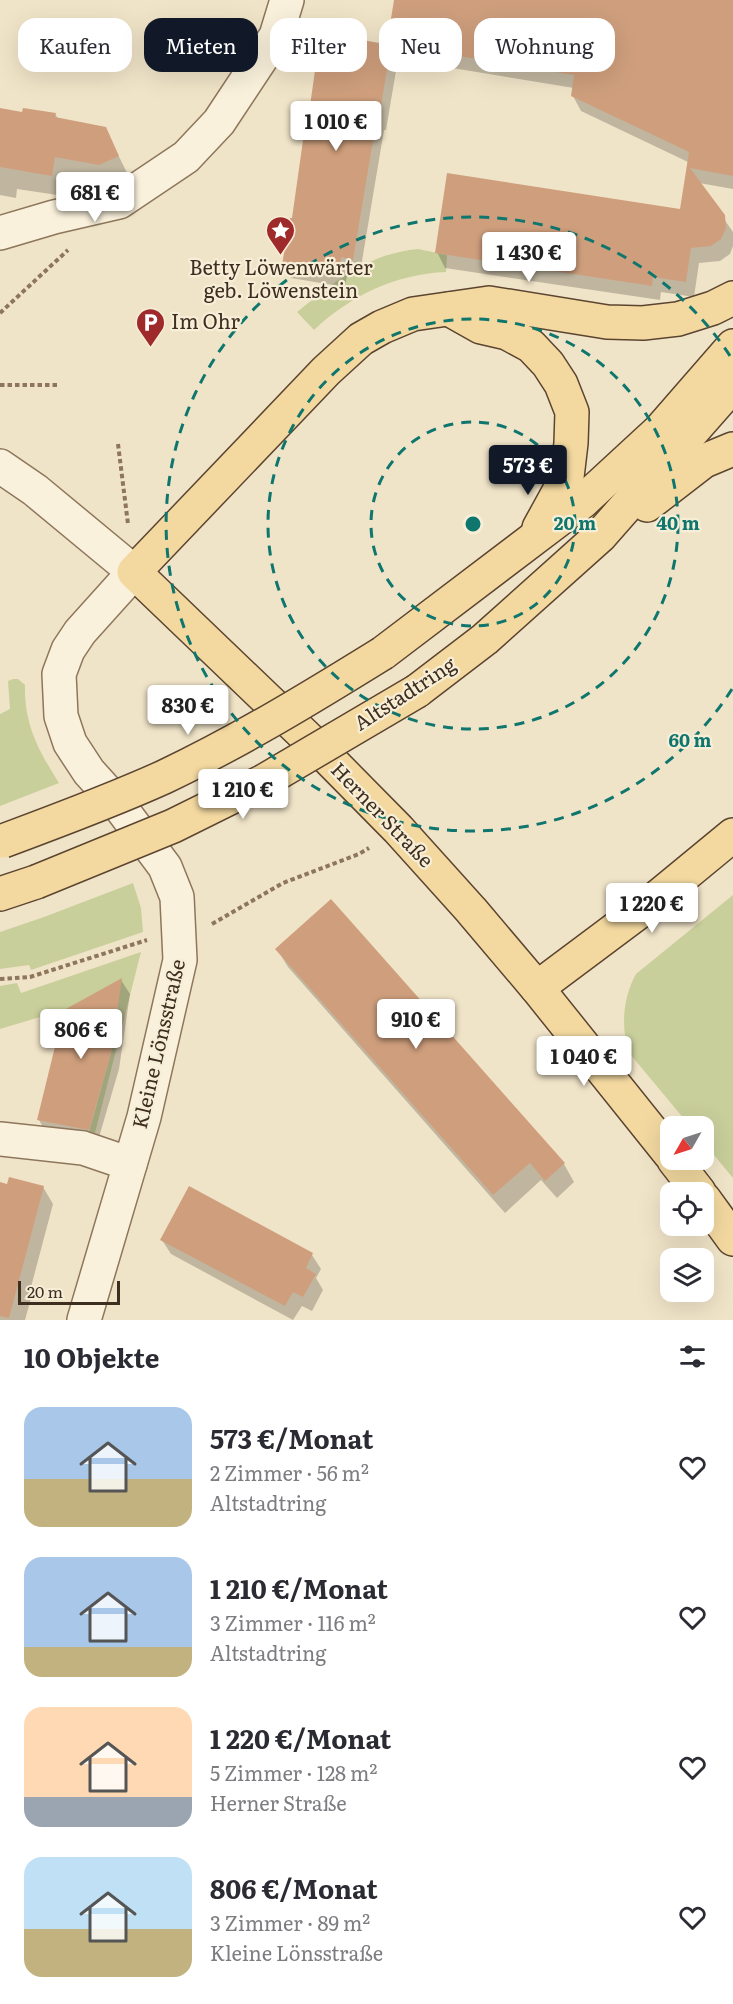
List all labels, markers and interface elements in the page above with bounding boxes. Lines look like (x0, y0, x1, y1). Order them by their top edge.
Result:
chip: Kaufen (18, 18, 132, 72)
chip: Mieten (144, 18, 258, 72)
chip: Filter (270, 18, 367, 72)
chip: Neu (379, 18, 462, 72)
chip: Wohnung (474, 18, 615, 72)
pin: 1 010 € (281, 101, 391, 152)
text: 1 010 € (304, 105, 368, 135)
pin: 681 € (53, 172, 137, 223)
text: 681 € (70, 176, 120, 206)
place icon: Betty Löwenwärter geb. Löwenstein (265, 214, 297, 256)
pin: 1 430 € (474, 232, 584, 283)
text: 1 430 € (496, 236, 562, 266)
place label: Betty Löwenwärter geb. Löwenstein (189, 251, 373, 304)
place label: Im Ohr (171, 305, 241, 335)
parking icon: Im Ohr (134, 306, 166, 348)
pin: 573 € (486, 445, 570, 496)
text: 573 € (503, 449, 553, 479)
text: 20 m (554, 509, 596, 536)
text: 40 m (656, 509, 700, 536)
centre of rings (463, 514, 483, 534)
street label: Altstadtring (347, 648, 462, 737)
pin: 830 € (146, 685, 230, 736)
text: 830 € (161, 689, 215, 719)
text: 60 m (668, 726, 712, 753)
street label: Herner Straße (325, 754, 442, 873)
pin: 1 210 € (188, 769, 298, 820)
text: 1 210 € (212, 773, 274, 803)
pin: 1 220 € (597, 883, 707, 934)
text: 1 220 € (620, 887, 684, 917)
street label: Kleine Lönsstraße (123, 956, 191, 1131)
pin: 910 € (374, 999, 458, 1050)
text: 910 € (391, 1003, 441, 1033)
pin: 806 € (39, 1009, 123, 1060)
text: 806 € (54, 1013, 108, 1043)
pin: 1 040 € (529, 1036, 639, 1087)
text: 1 040 € (551, 1040, 617, 1070)
north arrow (660, 1116, 714, 1170)
map controls (660, 1116, 714, 1302)
button: locate (660, 1182, 714, 1236)
button: layers (660, 1248, 714, 1302)
scale bar (18, 1278, 120, 1306)
text: 20 m (27, 1279, 63, 1303)
text: 10 Objekte (24, 1337, 159, 1376)
icon: filters (676, 1340, 709, 1373)
text: 573 €/Monat (210, 1418, 373, 1457)
icon: home (72, 1431, 144, 1503)
icon: heart (676, 1451, 709, 1484)
text: 2 Zimmer · 56 m² (210, 1457, 369, 1487)
text: Altstadtring (210, 1487, 326, 1517)
text: 1 210 €/Monat (210, 1568, 388, 1607)
icon: home (72, 1581, 144, 1653)
icon: heart (676, 1601, 709, 1634)
text: 3 Zimmer · 116 m² (210, 1607, 376, 1637)
text: Altstadtring (210, 1637, 326, 1667)
text: 1 220 €/Monat (210, 1718, 391, 1757)
icon: home (72, 1731, 144, 1803)
icon: heart (676, 1751, 709, 1784)
text: 5 Zimmer · 128 m² (210, 1757, 377, 1787)
text: Herner Straße (210, 1787, 347, 1817)
text: 806 €/Monat (210, 1868, 378, 1907)
icon: home (72, 1881, 144, 1953)
icon: heart (676, 1901, 709, 1934)
text: 3 Zimmer · 89 m² (210, 1907, 370, 1937)
text: Kleine Lönsstraße (210, 1937, 383, 1967)

